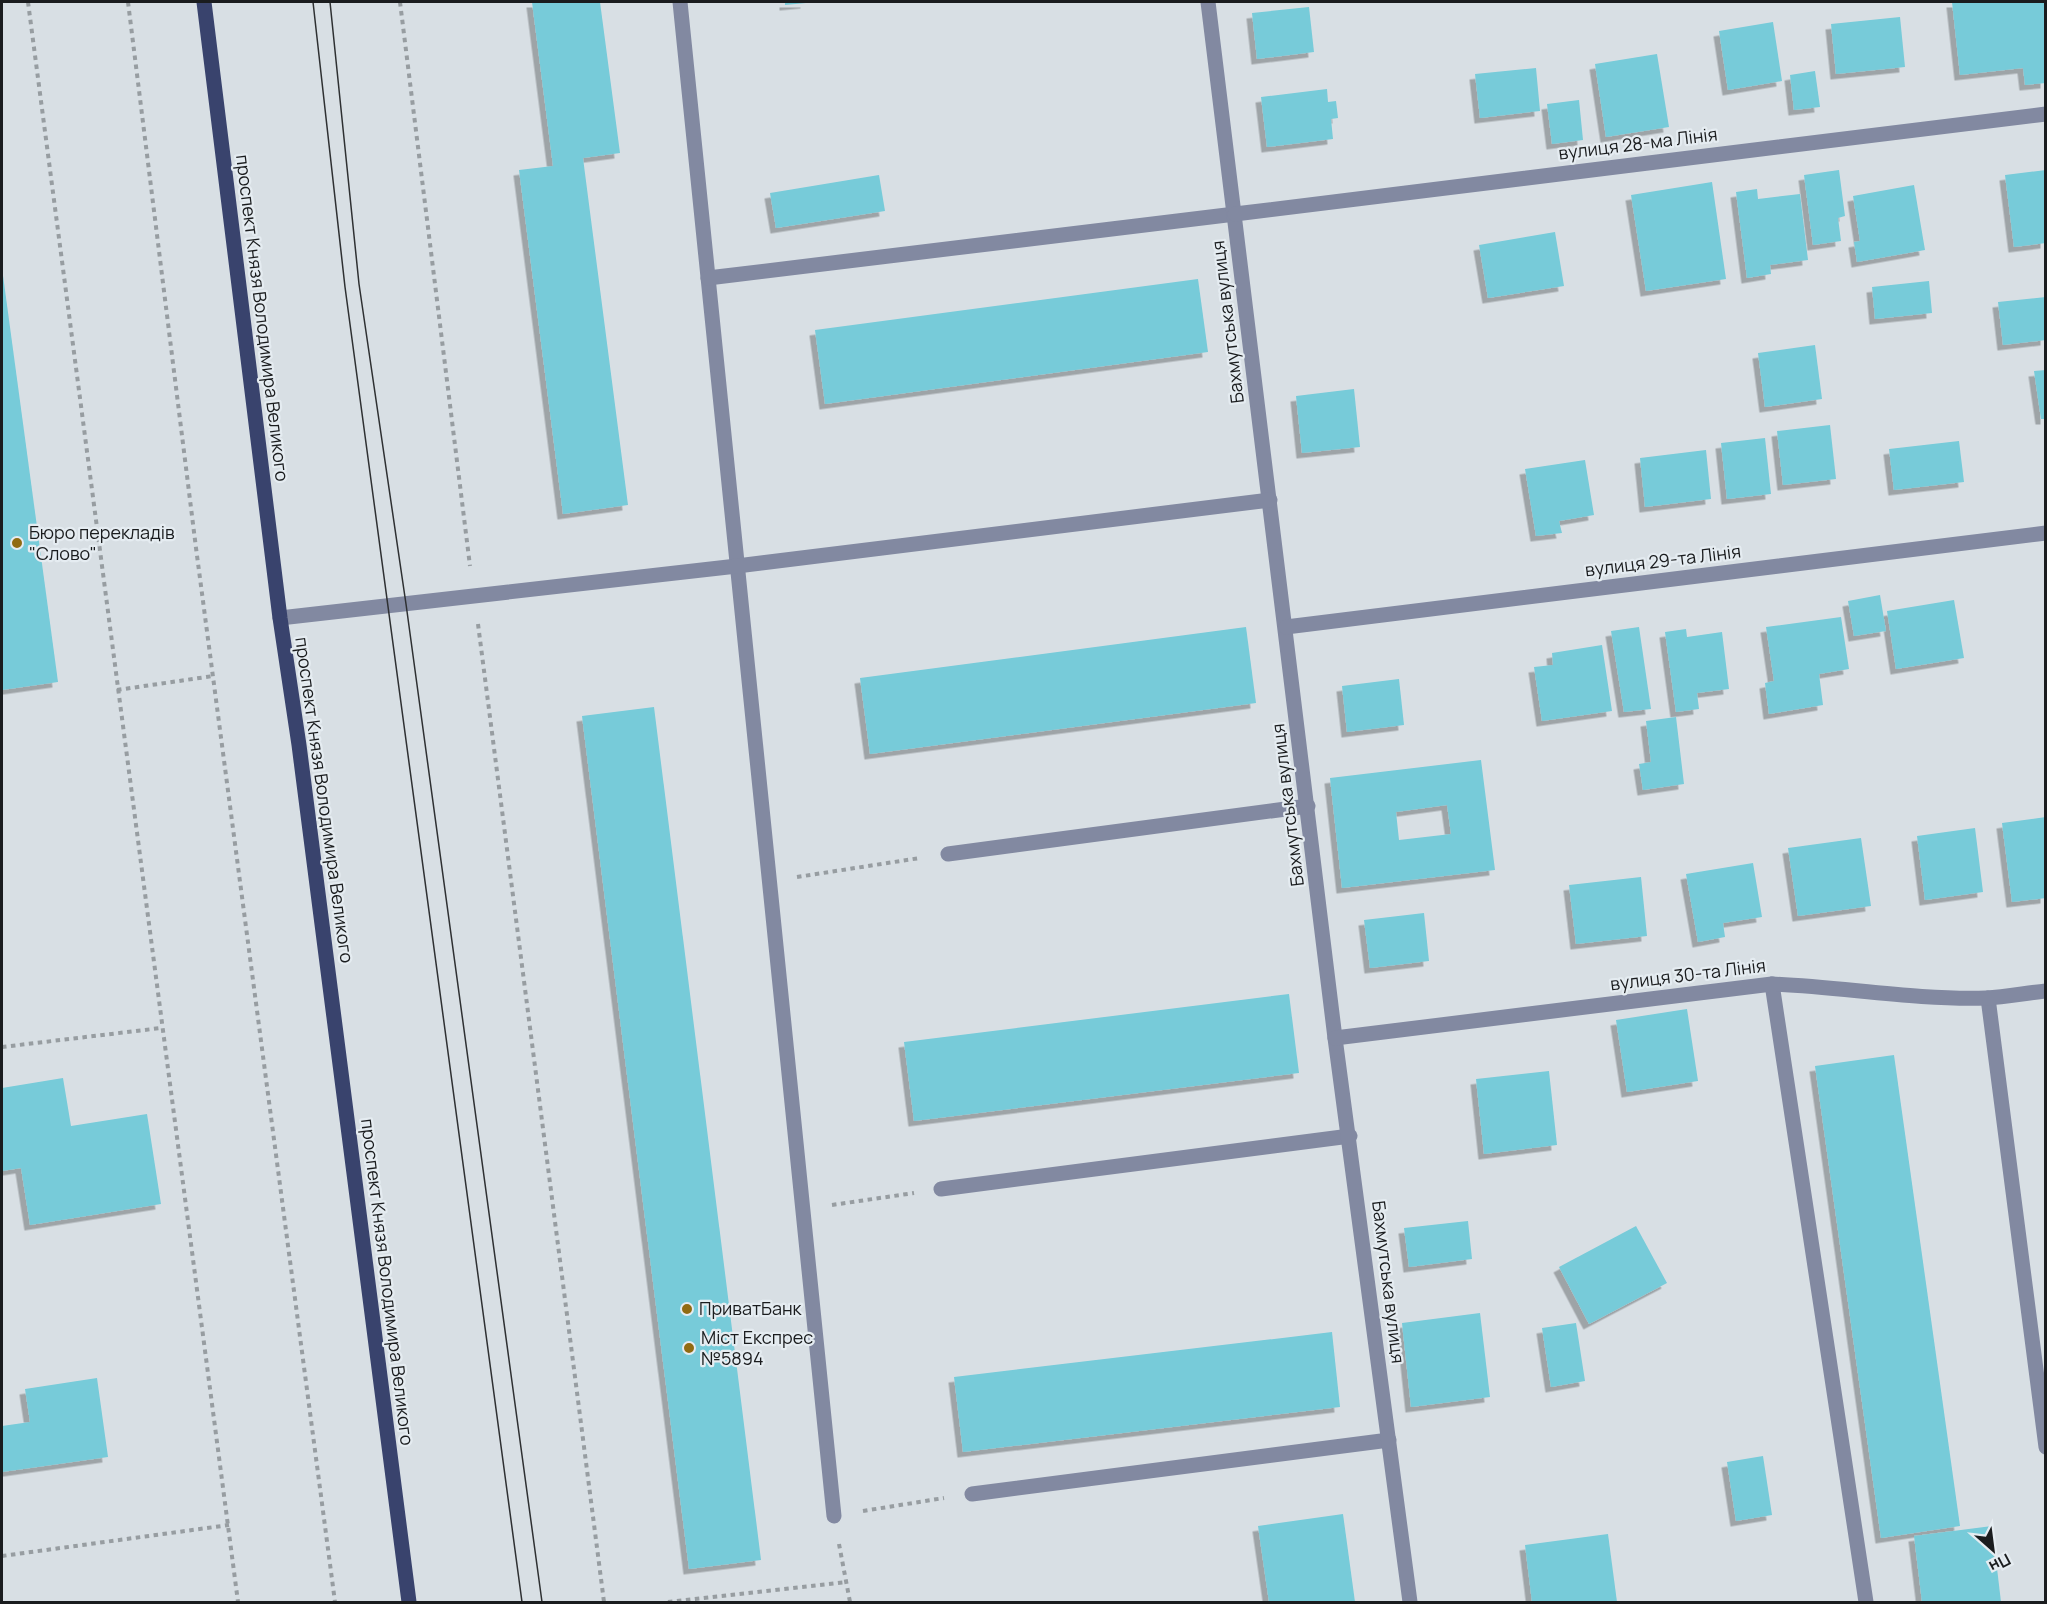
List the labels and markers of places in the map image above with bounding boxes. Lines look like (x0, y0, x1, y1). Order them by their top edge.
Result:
place label: Бюро перекладів "Слово" (29, 520, 175, 565)
marker: Бюро перекладів "Слово" (10, 536, 24, 550)
place label: ПриватБанк (699, 1296, 803, 1320)
marker: ПриватБанк (680, 1302, 694, 1316)
place label: Міст Експрес №5894 (701, 1325, 813, 1370)
marker: Міст Експрес №5894 (682, 1341, 696, 1355)

